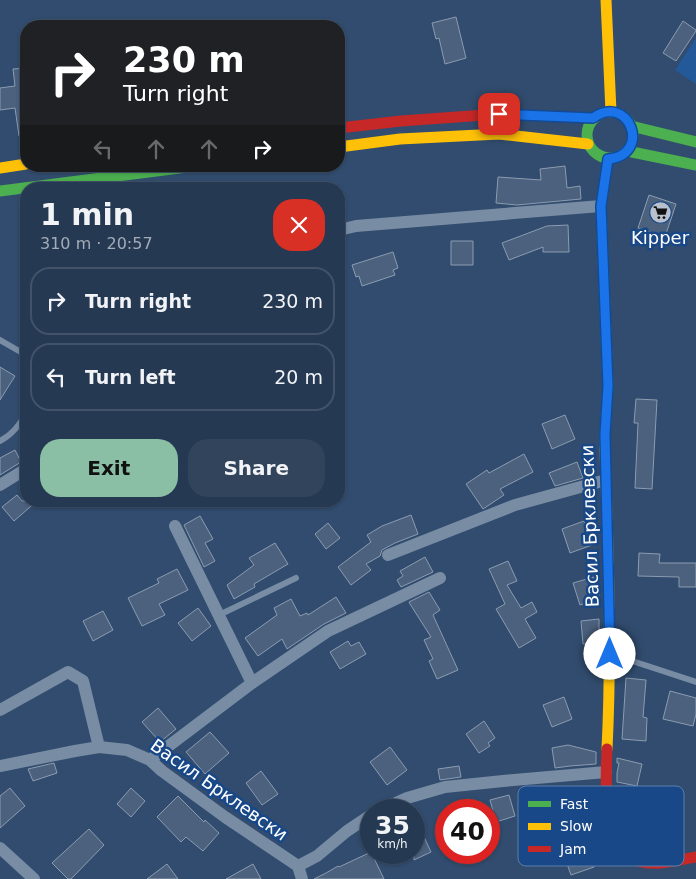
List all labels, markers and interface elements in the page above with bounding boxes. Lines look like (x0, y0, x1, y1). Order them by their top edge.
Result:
icon: right (40, 40, 105, 105)
text: 230 m (123, 40, 245, 80)
text: Turn right (123, 81, 228, 106)
pin (478, 93, 520, 135)
icon: arrive (485, 100, 513, 128)
icon: left (89, 135, 117, 163)
icon: ahead (142, 135, 170, 163)
icon: ahead (195, 135, 223, 163)
icon: right (248, 135, 276, 163)
text: 1 min (40, 197, 134, 232)
button: close (273, 199, 325, 251)
supermarket icon: Kipper (648, 201, 672, 225)
place label: Kipper (631, 227, 690, 248)
text: 310 m · 20:57 (40, 234, 153, 253)
icon: right (42, 287, 70, 315)
text: Turn right (85, 290, 191, 312)
text: 230 m (262, 290, 323, 312)
icon: left (42, 363, 70, 391)
text: Turn left (85, 366, 176, 388)
text: 20 m (274, 366, 323, 388)
button: Exit (40, 439, 178, 497)
button: Share (188, 439, 325, 497)
street label: Васил Брклевски (576, 444, 603, 608)
position arrow (583, 627, 635, 679)
street label: Васил Брклевски (147, 734, 292, 845)
legend (518, 786, 684, 866)
text: Fast (560, 796, 589, 812)
speed limit sign: 40 (435, 799, 500, 864)
text: 35 (375, 811, 410, 840)
text: Slow (560, 818, 593, 834)
text: km/h (377, 837, 408, 851)
text: Jam (559, 841, 586, 857)

